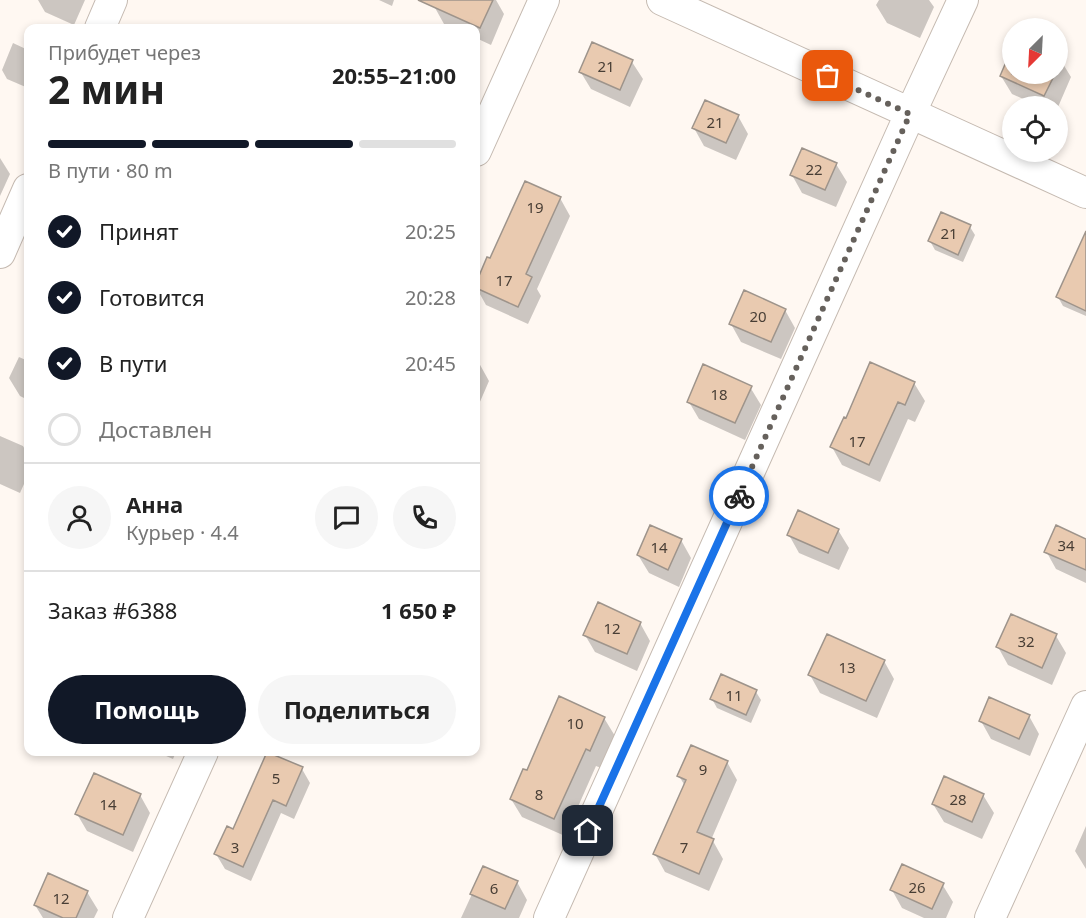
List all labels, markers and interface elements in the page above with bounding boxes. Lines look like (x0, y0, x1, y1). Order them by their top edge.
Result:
north arrow (1002, 18, 1068, 84)
map controls (1002, 18, 1068, 162)
text: Прибудет через (48, 39, 201, 66)
pin (802, 50, 853, 101)
house number: 21 (597, 56, 615, 76)
icon: bag (811, 59, 844, 92)
text: 20:55–21:00 (332, 60, 456, 90)
text: 2 мин (48, 62, 165, 115)
button: locate (1002, 96, 1068, 162)
house number: 21 (706, 112, 724, 132)
text: В пути · 80 m (48, 157, 173, 184)
house number: 22 (805, 159, 823, 179)
house number: 19 (526, 197, 544, 217)
icon: check (48, 215, 81, 248)
text: Принят (99, 216, 179, 246)
text: 20:25 (405, 218, 456, 245)
house number: 21 (940, 223, 958, 243)
house number: 17 (495, 270, 513, 290)
icon: check (48, 281, 81, 314)
text: Готовится (99, 282, 205, 312)
text: 20:28 (405, 284, 456, 311)
house number: 20 (749, 306, 767, 326)
icon: check (48, 347, 81, 380)
text: В пути (99, 348, 167, 378)
text: 20:45 (405, 350, 456, 377)
house number: 18 (710, 384, 728, 404)
text: Доставлен (99, 414, 212, 444)
house number: 17 (848, 431, 866, 451)
courier (709, 466, 769, 526)
icon: bike (723, 480, 756, 513)
button: person (48, 486, 111, 549)
button: chat (315, 486, 378, 549)
button: phone (393, 486, 456, 549)
text: Анна (126, 489, 183, 519)
text: Курьер · 4.4 (126, 519, 239, 546)
house number: 34 (1057, 535, 1075, 555)
house number: 14 (650, 537, 668, 557)
text: Заказ #6388 (48, 595, 177, 625)
text: 1 650 ₽ (381, 595, 456, 625)
house number: 12 (603, 618, 621, 638)
house number: 32 (1017, 631, 1035, 651)
house number: 13 (838, 657, 856, 677)
button: Помощь (48, 675, 246, 744)
button: Поделиться (258, 675, 456, 744)
house number: 11 (725, 685, 743, 705)
house number: 10 (566, 713, 584, 733)
house number: 9 (699, 759, 707, 779)
house number: 5 (272, 768, 280, 788)
house number: 8 (535, 784, 543, 804)
house number: 28 (949, 789, 967, 809)
house number: 14 (99, 794, 117, 814)
pin (562, 805, 613, 856)
icon: home (571, 814, 604, 847)
house number: 3 (231, 837, 239, 857)
house number: 7 (680, 837, 688, 857)
house number: 26 (908, 877, 926, 897)
house number: 6 (490, 878, 498, 898)
house number: 12 (52, 888, 70, 908)

